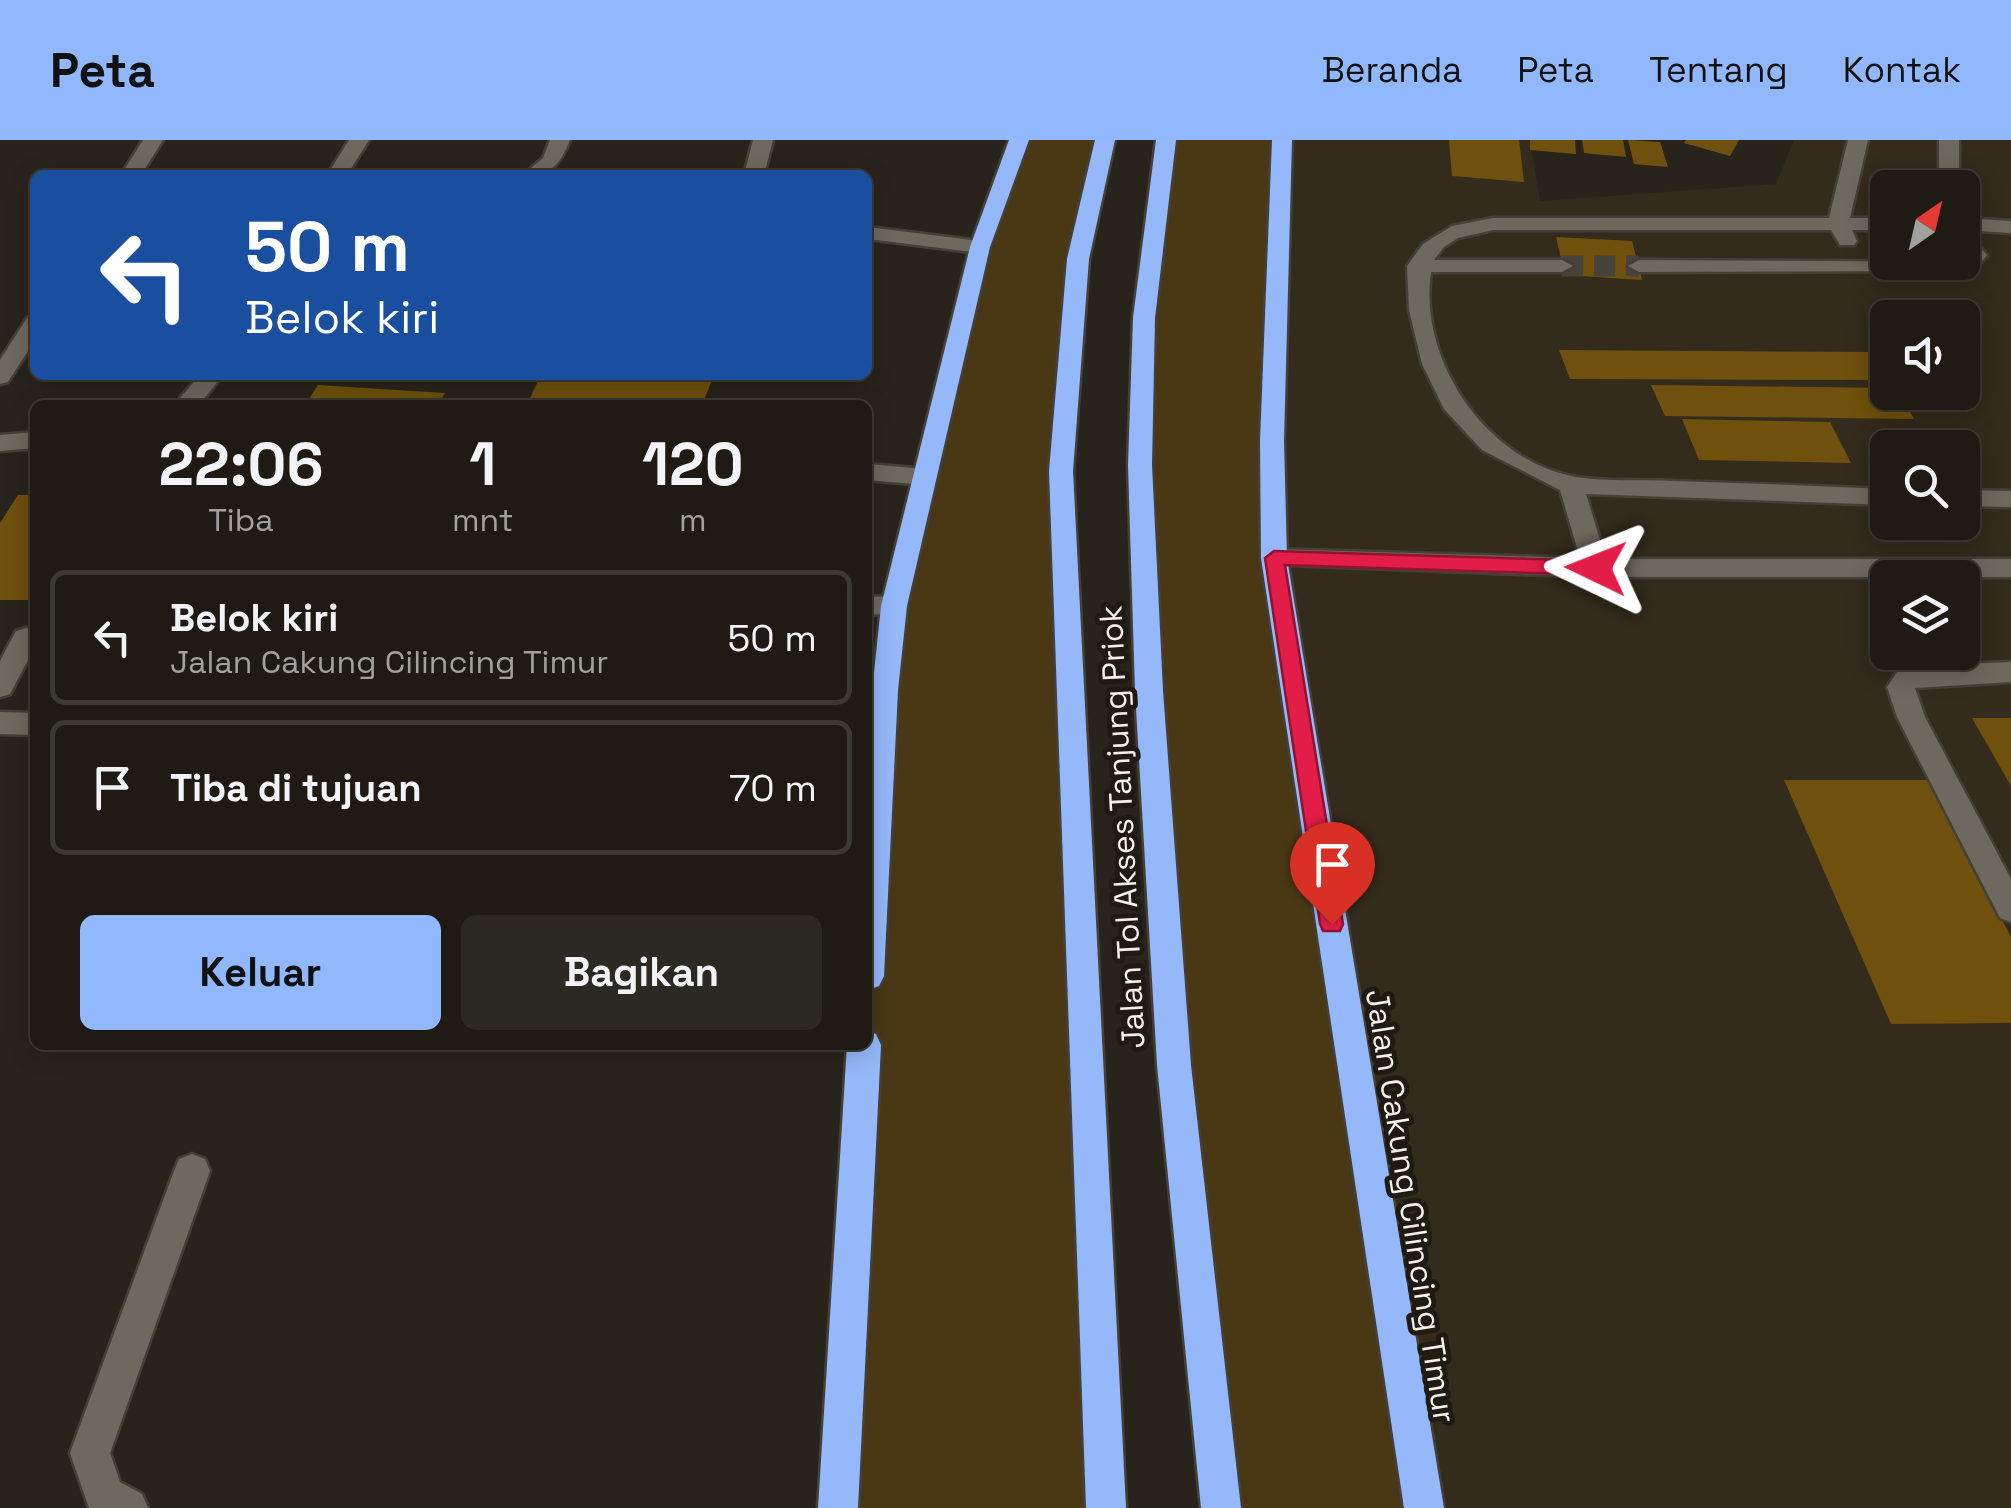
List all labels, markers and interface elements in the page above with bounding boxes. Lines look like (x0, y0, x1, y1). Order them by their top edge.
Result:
text: Peta (50, 40, 155, 101)
text: Beranda (1322, 48, 1462, 92)
text: Peta (1517, 48, 1594, 92)
text: Tentang (1649, 48, 1788, 92)
text: Kontak (1843, 48, 1961, 92)
north arrow (1870, 170, 1980, 280)
map controls (1870, 170, 1980, 670)
text: 50 m (245, 202, 410, 291)
icon: left (80, 210, 210, 340)
text: Belok kiri (245, 289, 439, 346)
button: sound (1870, 300, 1980, 410)
text: 22:06 (158, 426, 324, 503)
text: 1 (469, 426, 496, 503)
text: 120 (642, 426, 744, 503)
button: search (1870, 430, 1980, 540)
text: Tiba (208, 500, 274, 540)
text: mnt (452, 500, 513, 540)
text: m (679, 500, 706, 540)
position arrow (1544, 516, 1648, 620)
button: layers (1870, 560, 1980, 670)
text: Belok kiri (170, 594, 338, 642)
street label: Jalan Tol Akses Tanjung Priok (1090, 604, 1154, 1050)
icon: left (85, 610, 140, 665)
text: 50 m (727, 614, 817, 662)
text: Jalan Cakung Cilincing Timur (170, 642, 608, 682)
icon: arrive (85, 760, 140, 815)
text: Tiba di tujuan (170, 764, 422, 812)
text: 70 m (729, 764, 817, 812)
pin (1290, 822, 1375, 925)
icon: arrive (1305, 837, 1360, 892)
button: Keluar (80, 915, 441, 1030)
button: Bagikan (461, 915, 822, 1030)
street label: Jalan Cakung Cilincing Timur (1357, 986, 1465, 1426)

